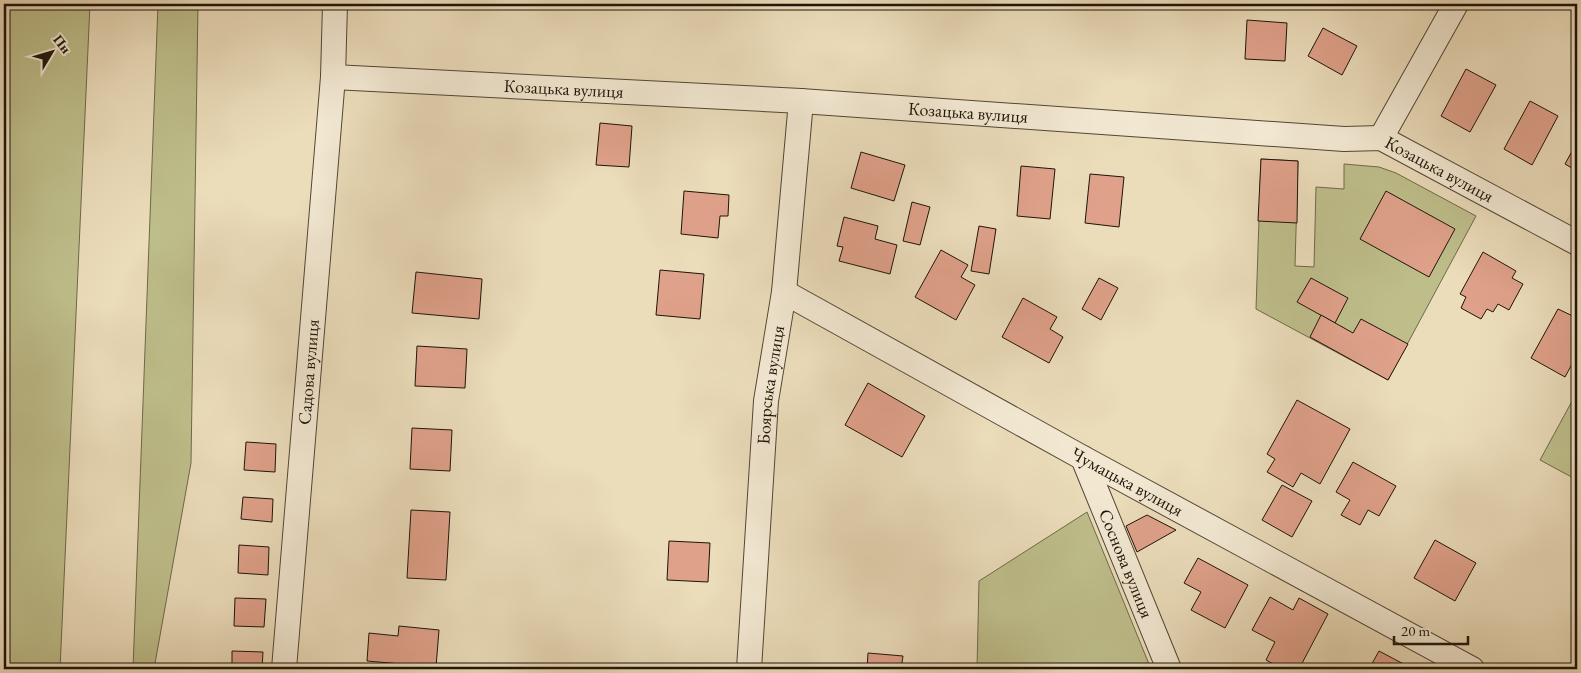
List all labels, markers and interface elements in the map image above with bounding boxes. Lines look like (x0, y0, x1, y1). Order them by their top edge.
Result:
north arrow (28, 28, 78, 78)
text: Пн (49, 31, 75, 57)
street label: Козацька вулиця (503, 74, 624, 103)
street label: Козацька вулиця (907, 97, 1029, 128)
street label: Козацька вулиця (1381, 130, 1498, 207)
street label: Садова вулиця (292, 318, 324, 426)
street label: Боярська вулиця (751, 324, 789, 445)
street label: Чумацька вулиця (1067, 442, 1187, 521)
street label: Соснова вулиця (1094, 505, 1159, 621)
scale bar (1394, 613, 1467, 645)
text: 20 m (1401, 621, 1430, 640)

